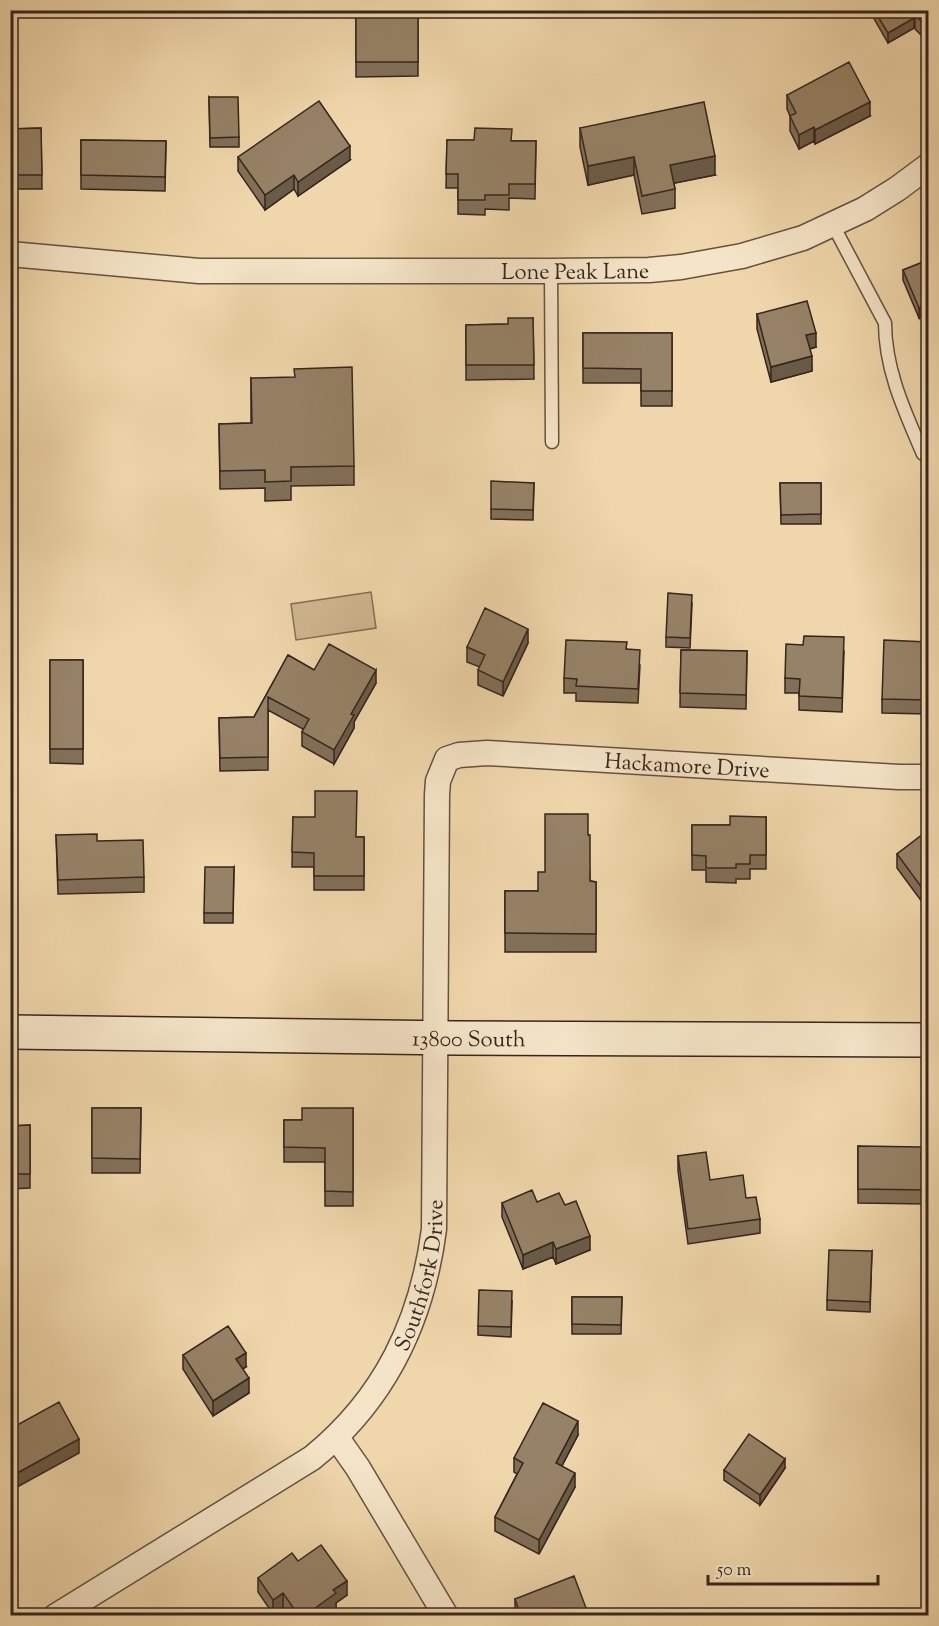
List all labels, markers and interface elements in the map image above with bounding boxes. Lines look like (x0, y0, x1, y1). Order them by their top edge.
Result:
street label: Lone Peak Lane (501, 257, 650, 290)
street label: Hackamore Drive (603, 747, 770, 788)
street label: 13800 South (412, 1024, 526, 1057)
street label: Southfork Drive (388, 1199, 453, 1357)
scale bar (708, 1548, 878, 1586)
text: 50 m (716, 1558, 752, 1584)

